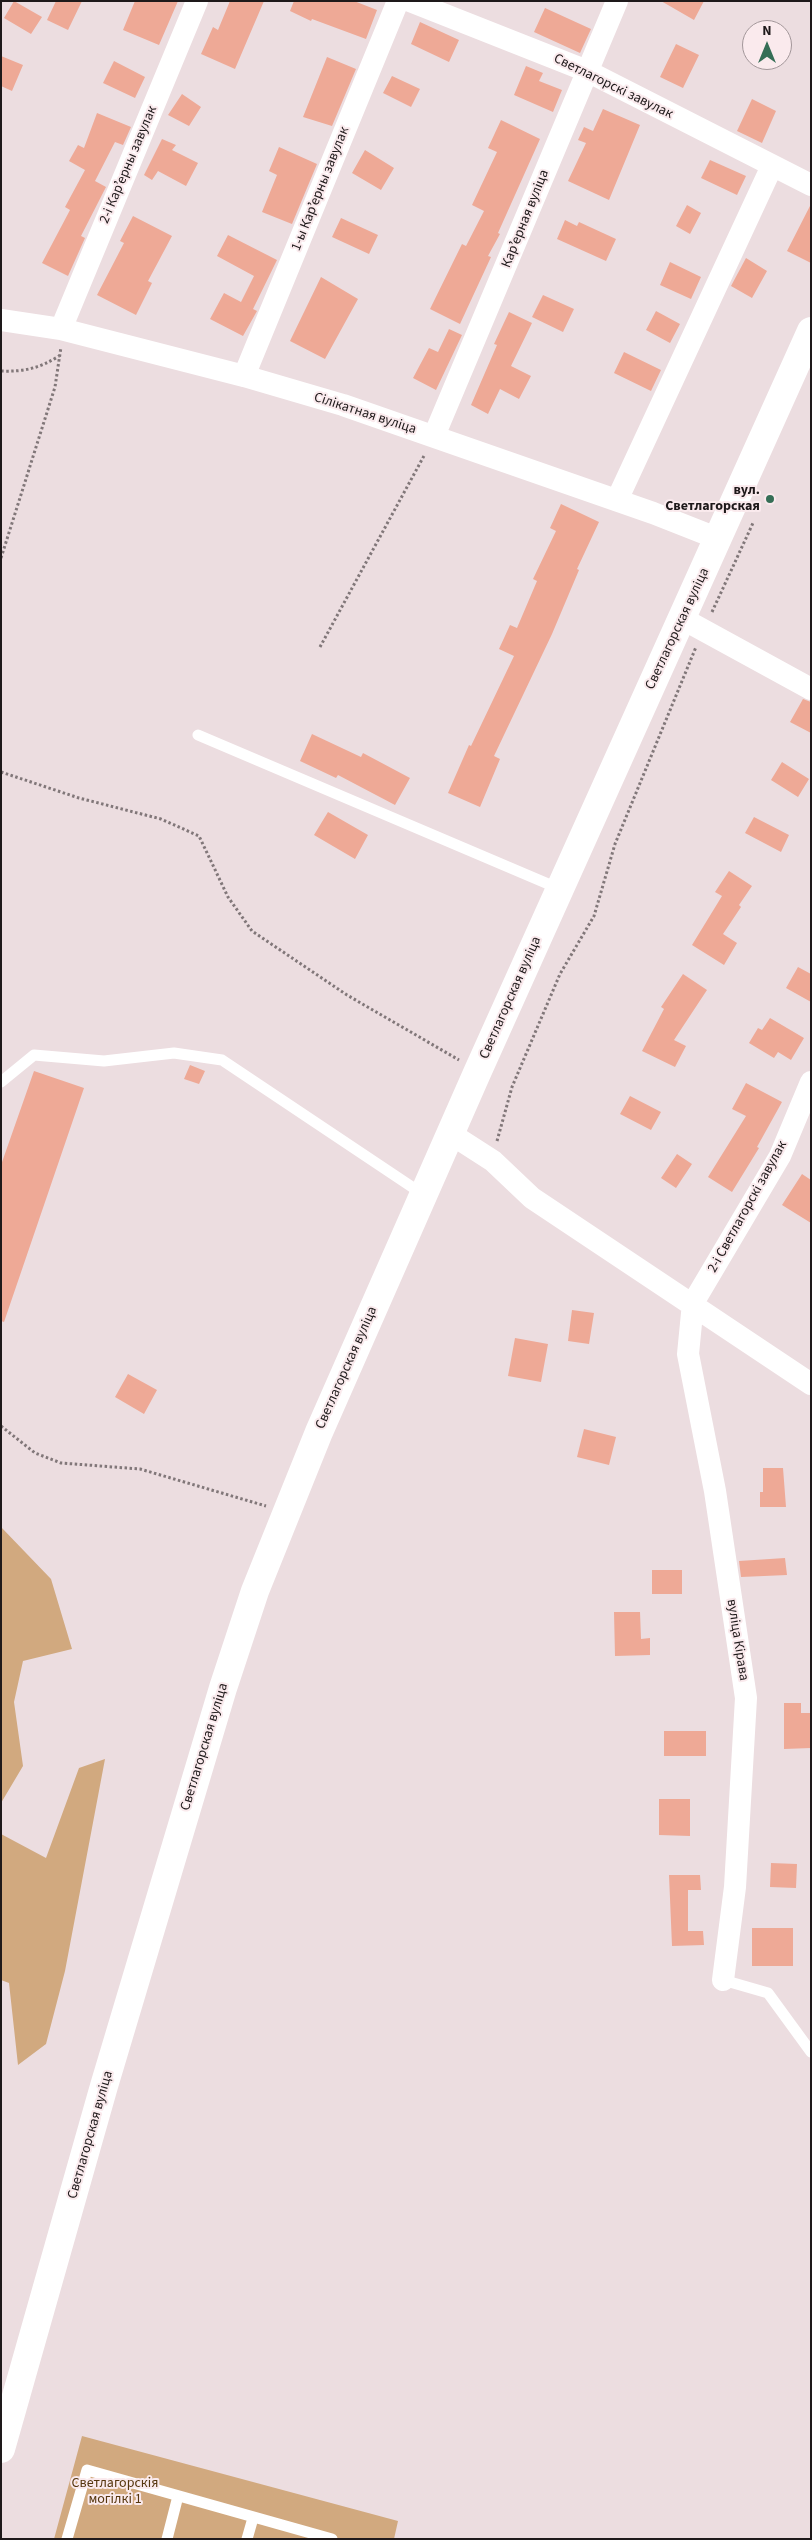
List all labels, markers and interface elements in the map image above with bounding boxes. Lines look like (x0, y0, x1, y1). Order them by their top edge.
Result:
north arrow (742, 20, 792, 70)
text: N (762, 21, 772, 41)
street label: Светлагорскі завулак (551, 51, 675, 123)
street label: 2-і Карʼерны завулак (97, 104, 161, 226)
street label: 1-ы Карʼерны завулак (288, 125, 354, 253)
street label: Карʼерная вуліца (499, 168, 553, 270)
street label: Сілікатная вуліца (312, 390, 418, 438)
place label: вул. Светлагорская (665, 483, 760, 516)
marker: вул. Светлагорская (764, 493, 776, 505)
street label: Светлагорская вуліца (642, 565, 714, 693)
street label: Светлагорская вуліца (476, 934, 546, 1062)
street label: 2-і Светлагорскі завулак (705, 1138, 791, 1276)
street label: Светлагорская вуліца (312, 1304, 382, 1432)
street label: вуліца Кірава (722, 1598, 752, 1682)
street label: Светлагорская вуліца (178, 1681, 232, 1813)
street label: Светлагорская вуліца (65, 2069, 117, 2201)
park label: Светлагорскія могілкі 1 (72, 2476, 158, 2508)

